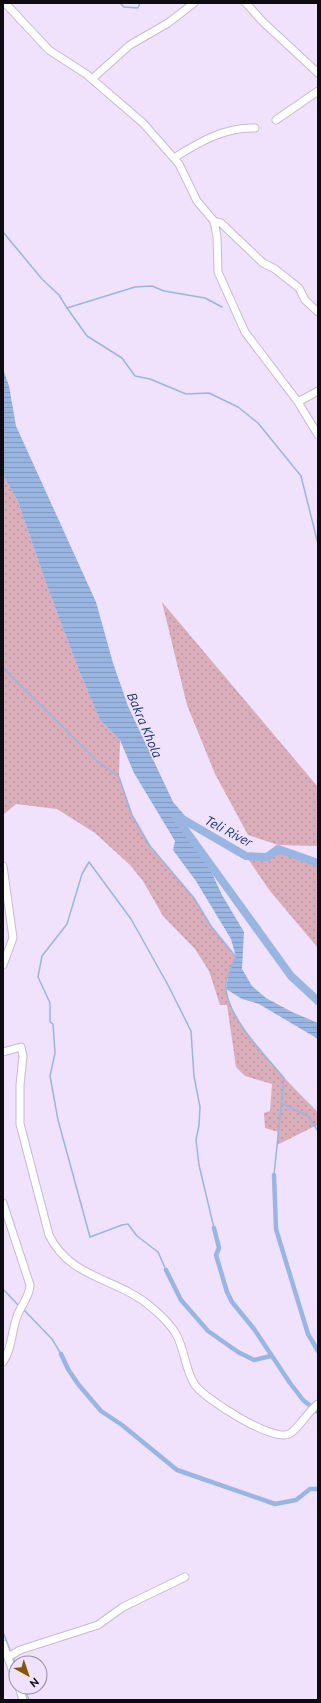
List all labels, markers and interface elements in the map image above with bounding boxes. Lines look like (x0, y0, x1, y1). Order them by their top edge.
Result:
water label: Bakra Khola (125, 690, 165, 760)
water label: Teli River (203, 813, 256, 850)
north arrow (8, 1655, 48, 1695)
text: N (27, 1675, 41, 1690)

